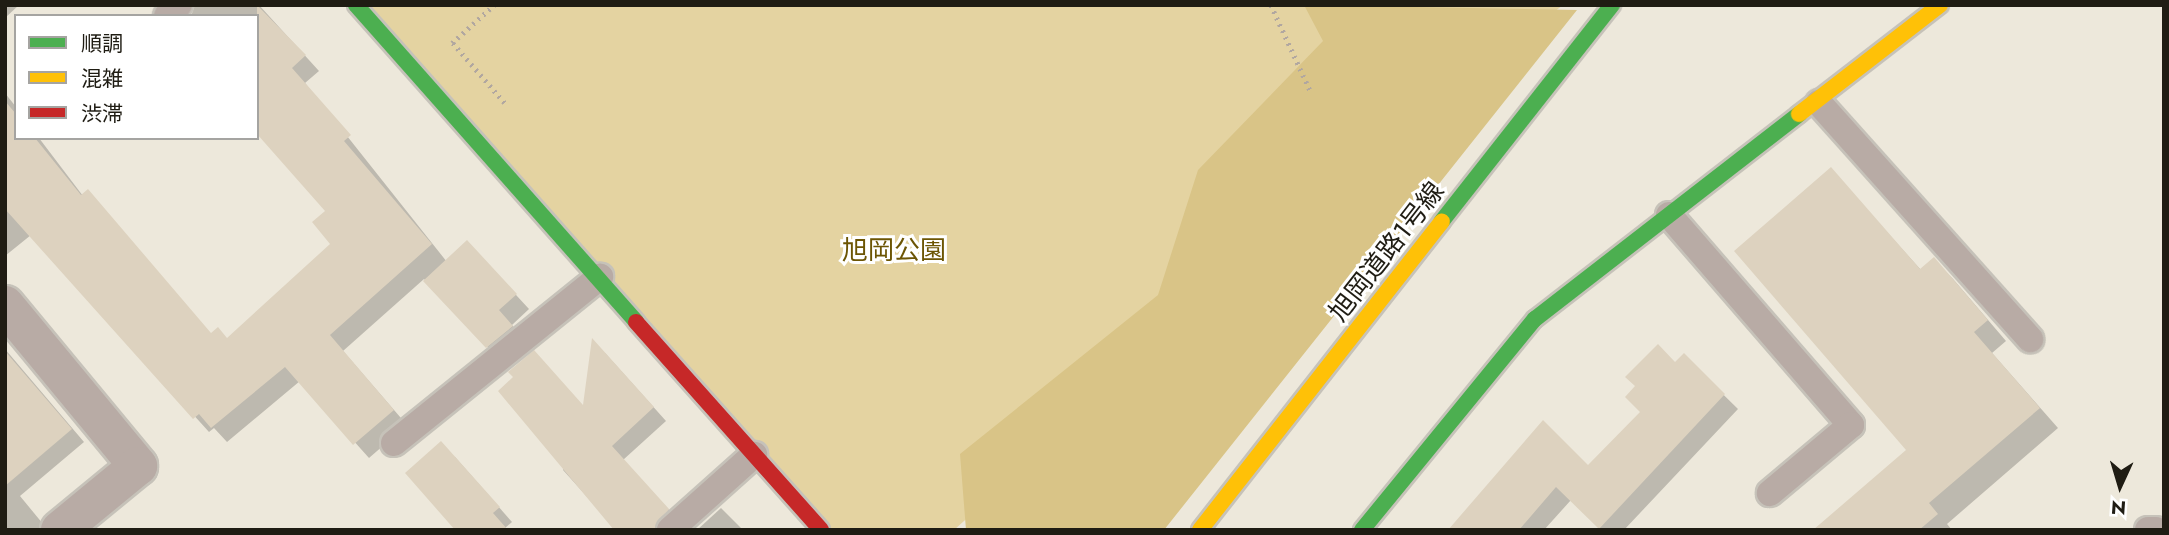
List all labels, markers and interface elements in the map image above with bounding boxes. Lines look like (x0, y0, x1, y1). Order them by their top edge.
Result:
legend (14, 14, 259, 140)
text: 順調 (81, 29, 123, 59)
text: 混雑 (81, 64, 123, 94)
text: 渋滞 (81, 99, 123, 129)
street label: 旭岡道路1号線 (1323, 176, 1451, 328)
park label: 旭岡公園 (842, 235, 946, 267)
north arrow (2085, 451, 2155, 521)
text: N (2110, 493, 2127, 521)

